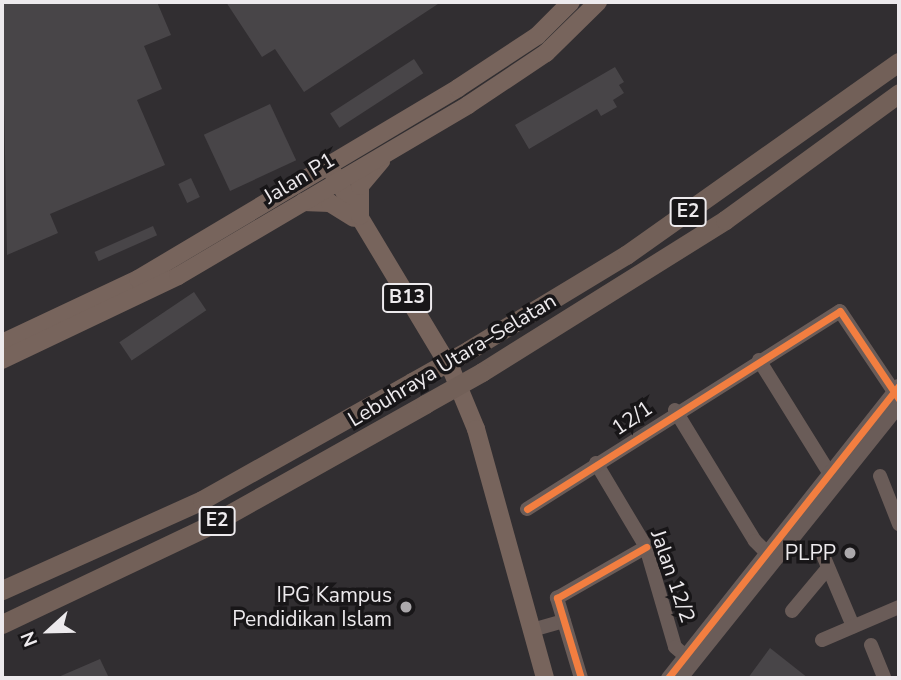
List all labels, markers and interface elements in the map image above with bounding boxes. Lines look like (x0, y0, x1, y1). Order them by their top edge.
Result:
street label: Jalan P1 (259, 147, 339, 209)
road number: E2 (669, 196, 707, 228)
road number: B13 (381, 282, 433, 314)
street label: Lebuhraya Utara–Selatan (343, 288, 561, 432)
street label: 12/1 (607, 395, 657, 441)
road number: E2 (198, 506, 236, 536)
street label: Jalan 12/2 (645, 526, 701, 626)
place label: PLPP (785, 540, 836, 566)
marker: PLPP (842, 545, 858, 561)
place label: IPG Kampus Pendidikan Islam (232, 582, 392, 632)
north arrow (14, 596, 84, 666)
marker: IPG Kampus Pendidikan Islam (398, 599, 414, 615)
text: N (15, 627, 44, 650)

